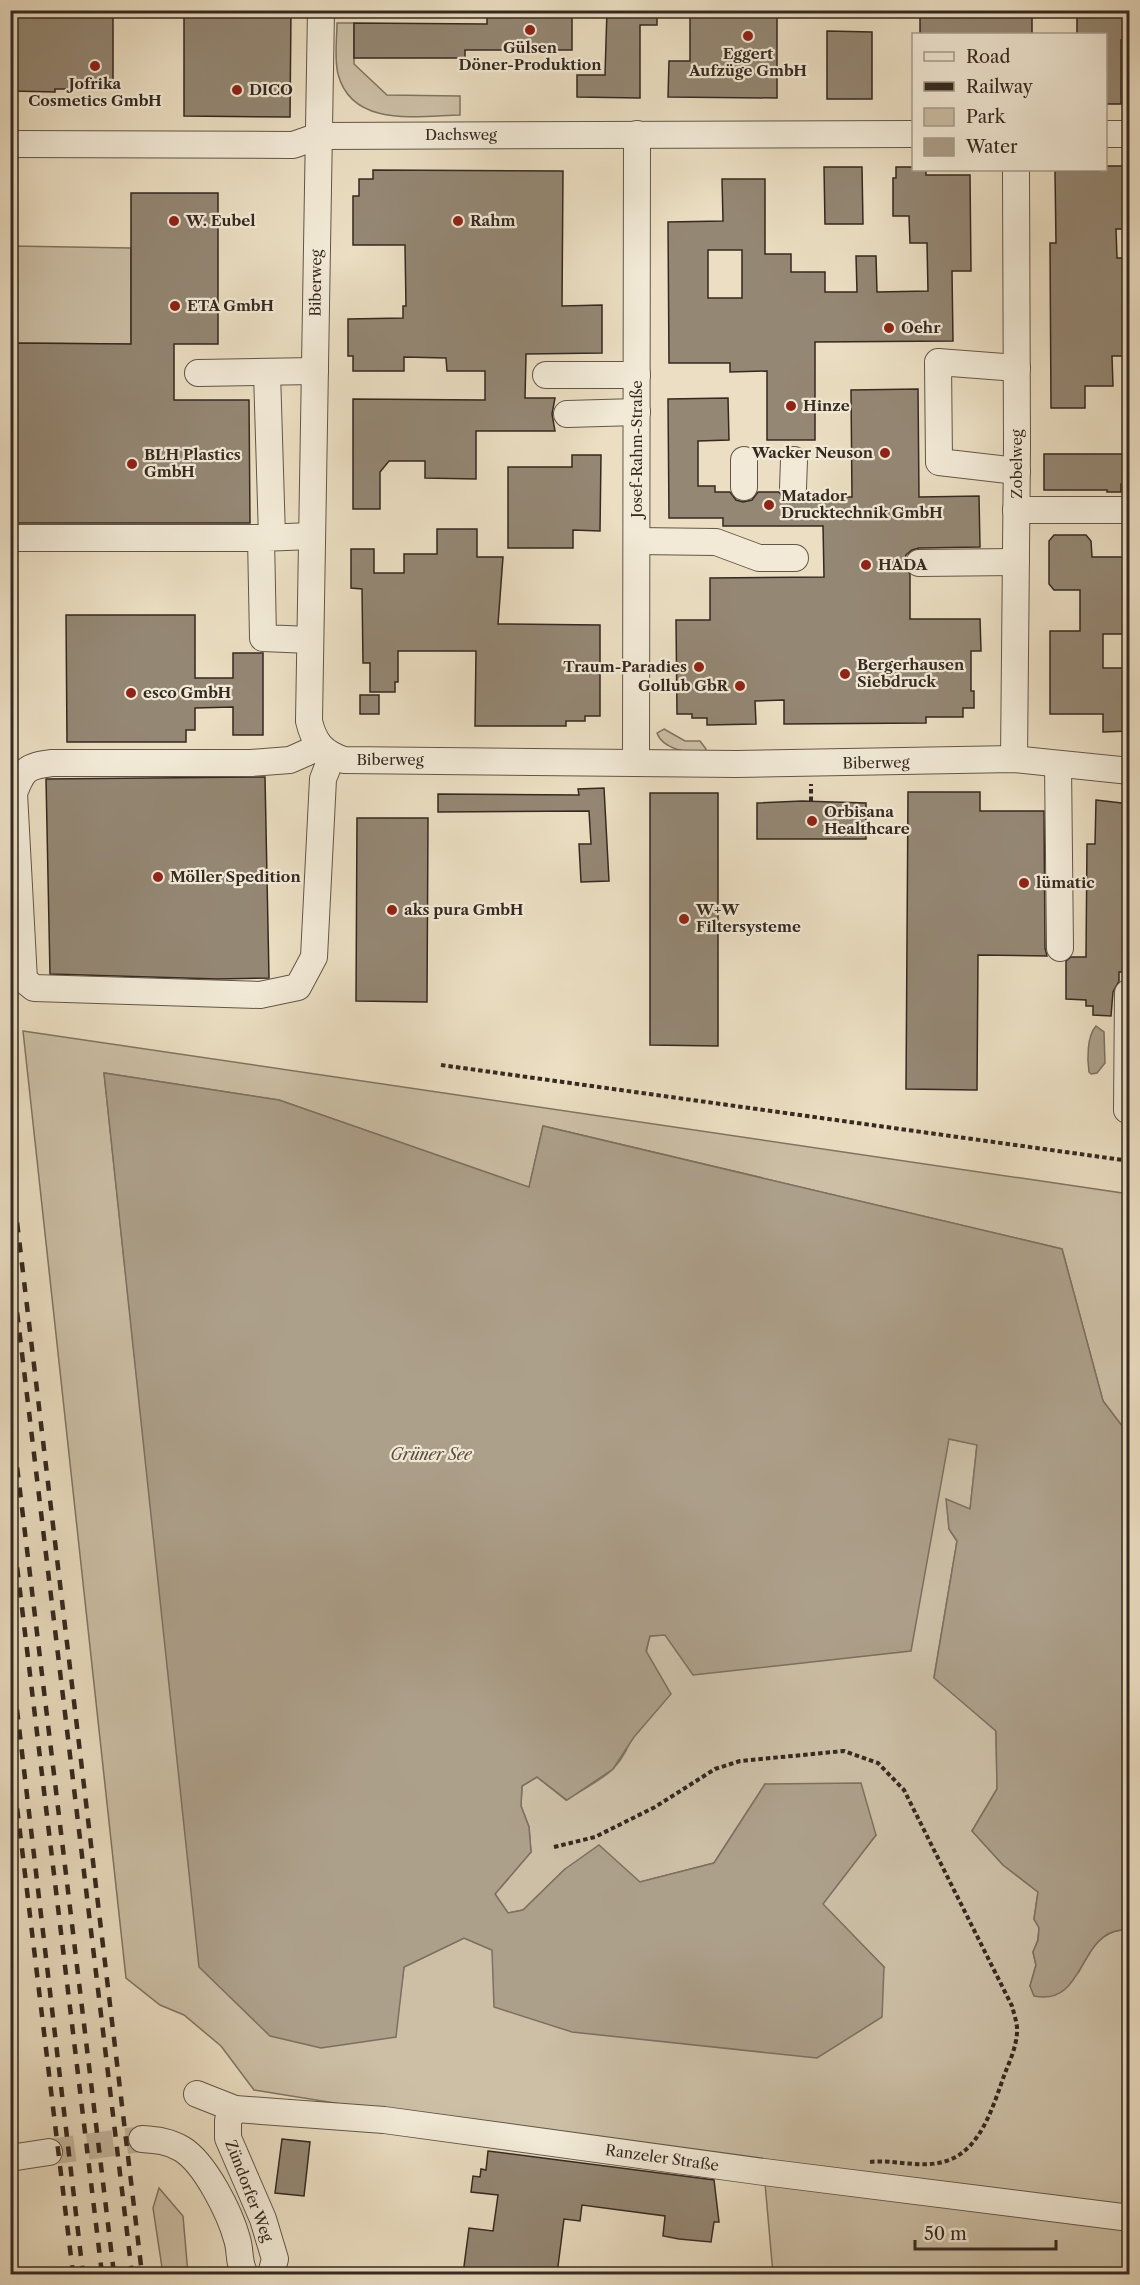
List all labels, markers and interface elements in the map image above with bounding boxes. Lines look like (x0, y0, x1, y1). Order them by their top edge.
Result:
marker: Gülsen Döner-Produktion (523, 23, 537, 37)
marker: Eggert Aufzüge GmbH (741, 29, 755, 43)
legend (912, 33, 1107, 171)
place label: Gülsen Döner-Produktion (458, 38, 602, 74)
place label: Eggert Aufzüge GmbH (688, 44, 807, 80)
text: Road (966, 46, 1011, 68)
marker: Jofrika Cosmetics GmbH (88, 59, 102, 73)
place label: Jofrika Cosmetics GmbH (28, 74, 162, 110)
text: Railway (966, 76, 1034, 98)
place label: DICO (249, 80, 293, 99)
marker: DICO (230, 83, 244, 97)
text: Park (966, 106, 1007, 128)
street label: Dachsweg (425, 125, 497, 144)
text: Water (965, 136, 1018, 158)
place label: W. Eubel (185, 211, 256, 230)
place label: Rahm (470, 211, 516, 230)
marker: W. Eubel (167, 214, 181, 228)
marker: Rahm (451, 214, 465, 228)
street label: Biberweg (305, 249, 326, 317)
place label: ETA GmbH (187, 296, 274, 315)
marker: ETA GmbH (168, 299, 182, 313)
place label: Oehr (901, 318, 941, 337)
marker: Oehr (882, 321, 896, 335)
street label: Josef-Rahm-Straße (627, 380, 646, 520)
place label: Hinze (803, 396, 850, 415)
marker: Hinze (784, 399, 798, 413)
street label: Zobelweg (1007, 429, 1026, 499)
place label: Wacker Neuson (751, 443, 874, 462)
place label: BLH Plastics GmbH (144, 445, 241, 481)
marker: Wacker Neuson (878, 446, 892, 460)
marker: BLH Plastics GmbH (125, 457, 139, 471)
place label: Matador Drucktechnik GmbH (781, 486, 943, 522)
marker: Matador Drucktechnik GmbH (762, 498, 776, 512)
place label: HADA (878, 555, 928, 574)
marker: HADA (859, 558, 873, 572)
place label: Bergerhausen Siebdruck (857, 655, 965, 691)
place label: Traum-Paradies (563, 657, 687, 676)
marker: Traum-Paradies (692, 660, 706, 674)
marker: Bergerhausen Siebdruck (838, 667, 852, 681)
place label: Gollub GbR (638, 676, 729, 695)
marker: Gollub GbR (733, 679, 747, 693)
place label: esco GmbH (143, 683, 232, 702)
marker: esco GmbH (124, 686, 138, 700)
street label: Biberweg (356, 750, 424, 769)
street label: Biberweg (842, 752, 910, 773)
place label: Orbisana Healthcare (824, 802, 910, 838)
marker: Orbisana Healthcare (805, 814, 819, 828)
place label: Möller Spedition (170, 867, 301, 886)
marker: Möller Spedition (151, 870, 165, 884)
place label: lümatic (1036, 873, 1095, 892)
marker: lümatic (1017, 876, 1031, 890)
place label: aks pura GmbH (404, 900, 524, 919)
place label: W+W Filtersysteme (695, 900, 801, 936)
marker: aks pura GmbH (385, 903, 399, 917)
marker: W+W Filtersysteme (677, 912, 691, 926)
water label: Grüner See (390, 1444, 473, 1464)
street label: Zündorfer Weg (221, 2137, 278, 2245)
street label: Ranzeler Straße (604, 2140, 720, 2175)
scale bar (915, 2213, 1056, 2251)
text: 50 m (924, 2223, 967, 2245)

